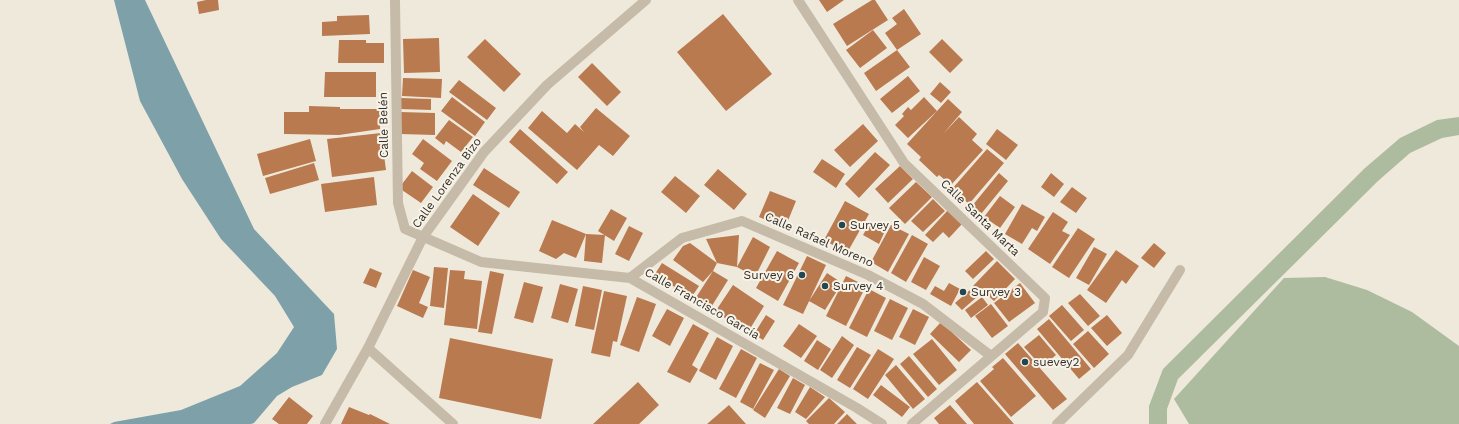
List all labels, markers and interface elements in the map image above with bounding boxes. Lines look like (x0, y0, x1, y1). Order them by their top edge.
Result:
street label: Calle Belén (376, 92, 392, 158)
street label: Calle Lorenza Bizo (409, 135, 485, 231)
street label: Calle Santa Marta (937, 177, 1023, 259)
street label: Calle Rafael Moreno (762, 210, 876, 270)
place label: Survey 5 (850, 218, 900, 232)
marker: Survey 5 (837, 220, 847, 230)
street label: Calle Francisco García (642, 265, 762, 343)
place label: Survey 6 (744, 268, 794, 282)
marker: Survey 6 (797, 270, 807, 280)
place label: Survey 4 (833, 279, 883, 293)
marker: Survey 4 (820, 281, 830, 291)
place label: Survey 3 (971, 285, 1021, 299)
marker: Survey 3 (958, 287, 968, 297)
place label: suevey2 (1033, 355, 1080, 369)
marker: suevey2 (1020, 357, 1030, 367)

